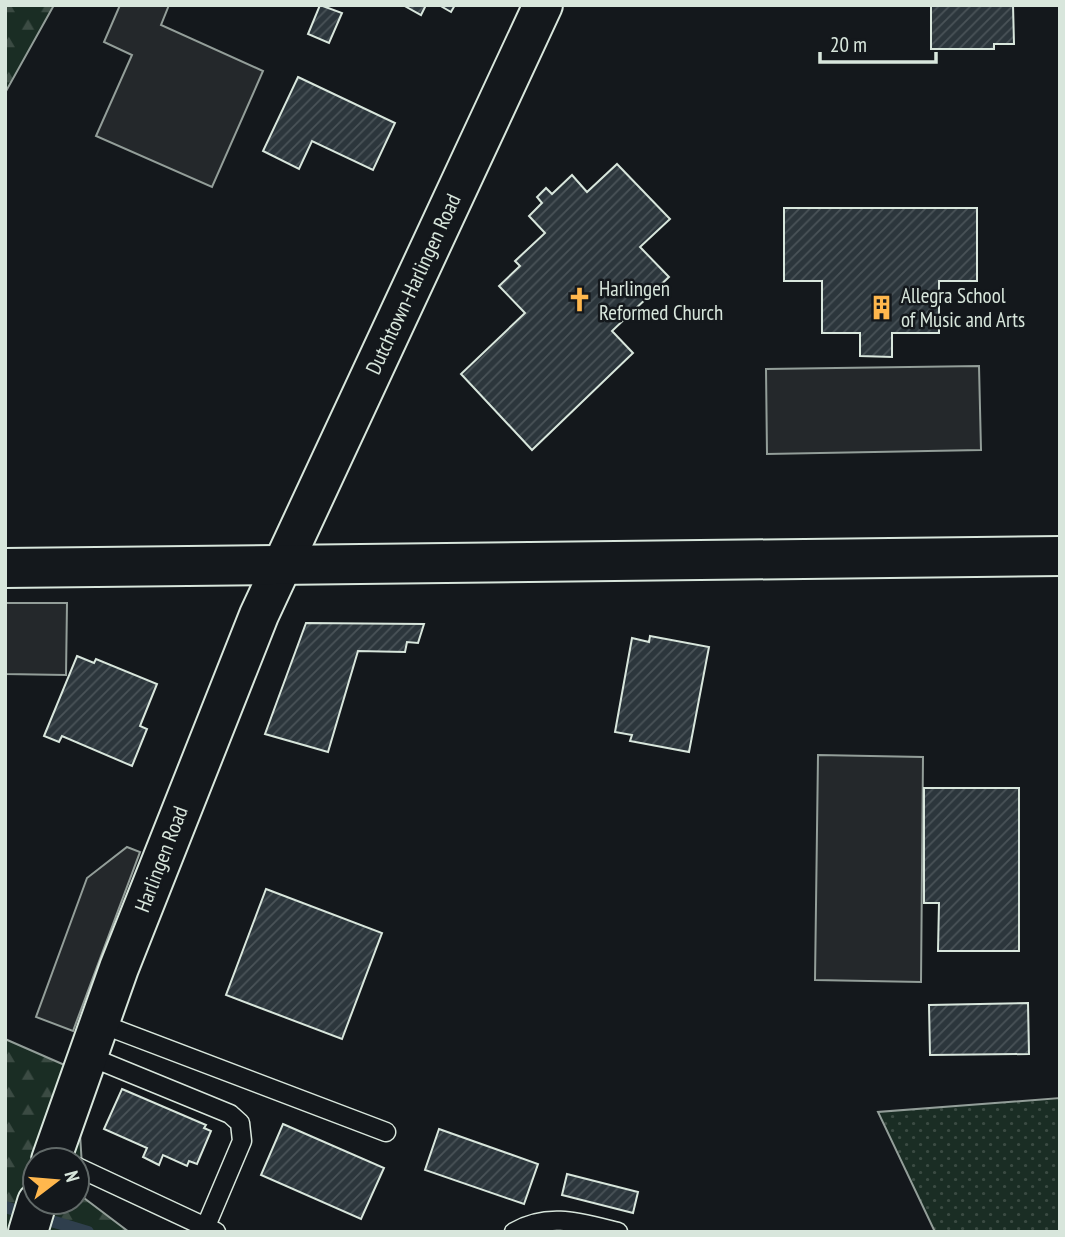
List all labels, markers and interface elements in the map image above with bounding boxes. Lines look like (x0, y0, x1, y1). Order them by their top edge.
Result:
scale bar (820, 21, 936, 65)
text: 20 m (830, 31, 867, 58)
street label: Dutchtown-Harlingen Road (359, 189, 467, 379)
place label: Harlingen Reformed Church (599, 275, 723, 326)
place label: Allegra School of Music and Arts (901, 282, 1025, 333)
church icon: Harlingen Reformed Church (565, 286, 593, 314)
building icon: Allegra School of Music and Arts (867, 293, 895, 321)
street label: Harlingen Road (128, 802, 194, 916)
north arrow (21, 1146, 91, 1216)
text: N (59, 1168, 85, 1185)

